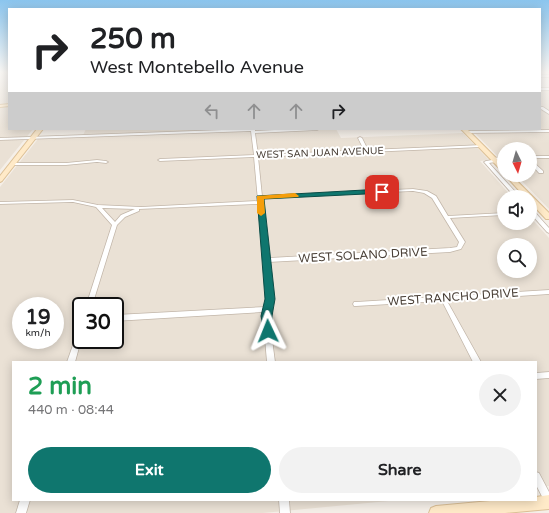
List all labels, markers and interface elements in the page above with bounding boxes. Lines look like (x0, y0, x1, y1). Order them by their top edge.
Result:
text: 250 m (90, 22, 176, 56)
icon: right (24, 24, 76, 76)
text: West Montebello Avenue (90, 56, 304, 78)
icon: left (201, 100, 223, 122)
icon: ahead (243, 100, 265, 122)
icon: ahead (285, 100, 307, 122)
icon: right (327, 100, 349, 122)
north arrow (497, 142, 537, 182)
map controls (497, 142, 537, 278)
street label: WEST SAN JUAN AVENUE (256, 145, 384, 161)
pin (365, 175, 399, 209)
icon: arrive (371, 181, 393, 203)
button: sound (497, 190, 537, 230)
button: search (497, 238, 537, 278)
street label: WEST SOLANO DRIVE (298, 245, 428, 265)
street label: WEST RANCHO DRIVE (387, 285, 519, 309)
speed limit sign: 30 (72, 297, 124, 349)
text: 19 (25, 306, 51, 330)
position arrow (247, 310, 289, 352)
text: km/h (25, 327, 51, 339)
text: 2 min (28, 372, 92, 401)
button: close (479, 374, 521, 416)
text: 440 m · 08:44 (28, 402, 114, 418)
button: Exit (28, 447, 271, 493)
button: Share (279, 447, 521, 493)

